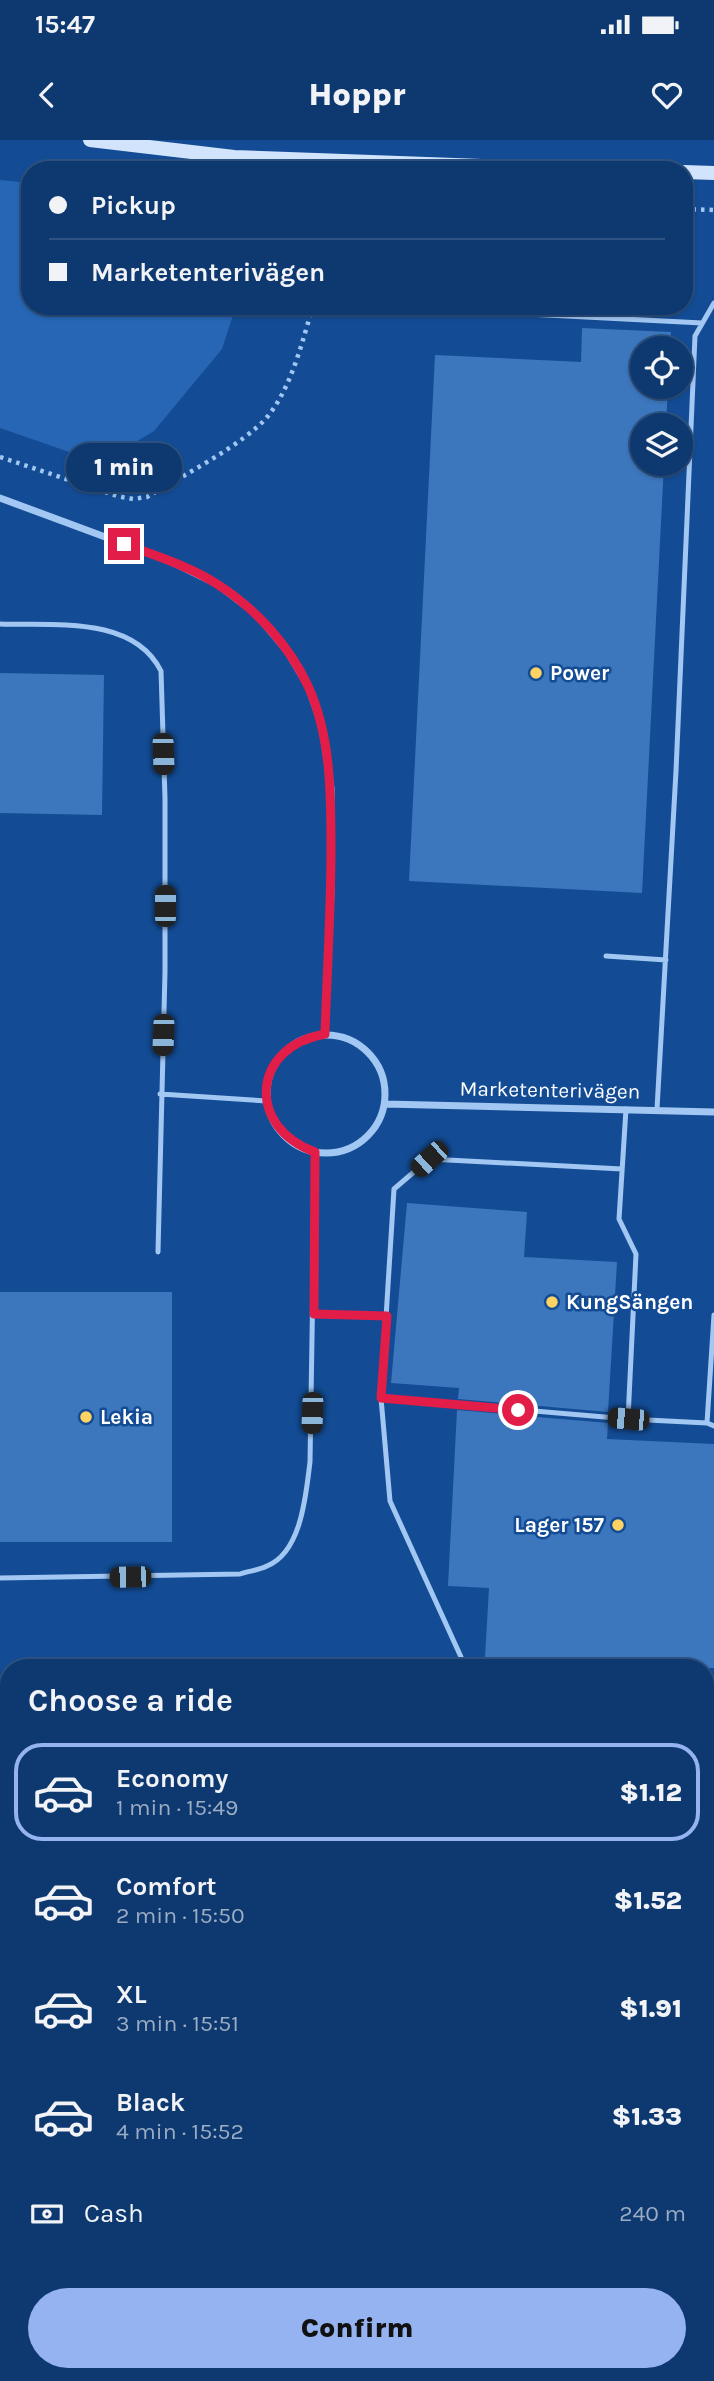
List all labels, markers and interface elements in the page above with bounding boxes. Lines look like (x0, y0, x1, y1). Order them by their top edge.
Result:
text: 15:47 (35, 9, 95, 40)
icon: back (28, 76, 66, 114)
text: Hoppr (309, 76, 405, 113)
icon: heart (648, 76, 686, 114)
text: Pickup (91, 190, 176, 221)
text: Marketenterivägen (91, 257, 325, 288)
map controls (630, 336, 693, 476)
button: locate (630, 336, 693, 399)
button: layers (630, 413, 693, 476)
callout: 1 min (66, 442, 182, 492)
text: 1 min (94, 454, 154, 481)
route end (108, 528, 140, 560)
place label: Power (550, 661, 610, 685)
marker: Power (528, 665, 544, 681)
car (152, 733, 175, 775)
car (155, 885, 176, 927)
car (152, 1014, 175, 1056)
street label: Marketenterivägen (459, 1076, 641, 1104)
car (407, 1137, 452, 1181)
place label: KungSängen (566, 1290, 693, 1314)
marker: KungSängen (544, 1294, 560, 1310)
car (301, 1392, 324, 1434)
route start (502, 1394, 534, 1426)
place label: Lekia (100, 1405, 153, 1429)
car (607, 1407, 650, 1431)
marker: Lekia (78, 1409, 94, 1425)
place label: Lager 157 (514, 1513, 605, 1537)
marker: Lager 157 (610, 1517, 626, 1533)
car (109, 1566, 152, 1588)
text: Choose a ride (28, 1682, 233, 1719)
icon: car (32, 1761, 95, 1824)
text: Economy (116, 1763, 228, 1794)
text: $1.12 (619, 1777, 682, 1808)
text: 1 min · 15:49 (116, 1794, 238, 1821)
icon: car (32, 1869, 95, 1932)
text: Comfort (116, 1871, 217, 1902)
text: $1.52 (614, 1885, 682, 1916)
text: 2 min · 15:50 (116, 1902, 245, 1929)
icon: car (32, 1977, 95, 2040)
text: XL (116, 1979, 147, 2010)
text: $1.91 (619, 1993, 682, 2024)
text: 3 min · 15:51 (116, 2010, 239, 2037)
icon: car (32, 2085, 95, 2148)
text: Black (116, 2087, 185, 2118)
text: $1.33 (612, 2101, 682, 2132)
text: 4 min · 15:52 (116, 2118, 244, 2145)
icon: cash (28, 2195, 66, 2233)
text: Cash (84, 2198, 144, 2229)
text: 240 m (619, 2200, 686, 2227)
button: Confirm (28, 2288, 686, 2368)

